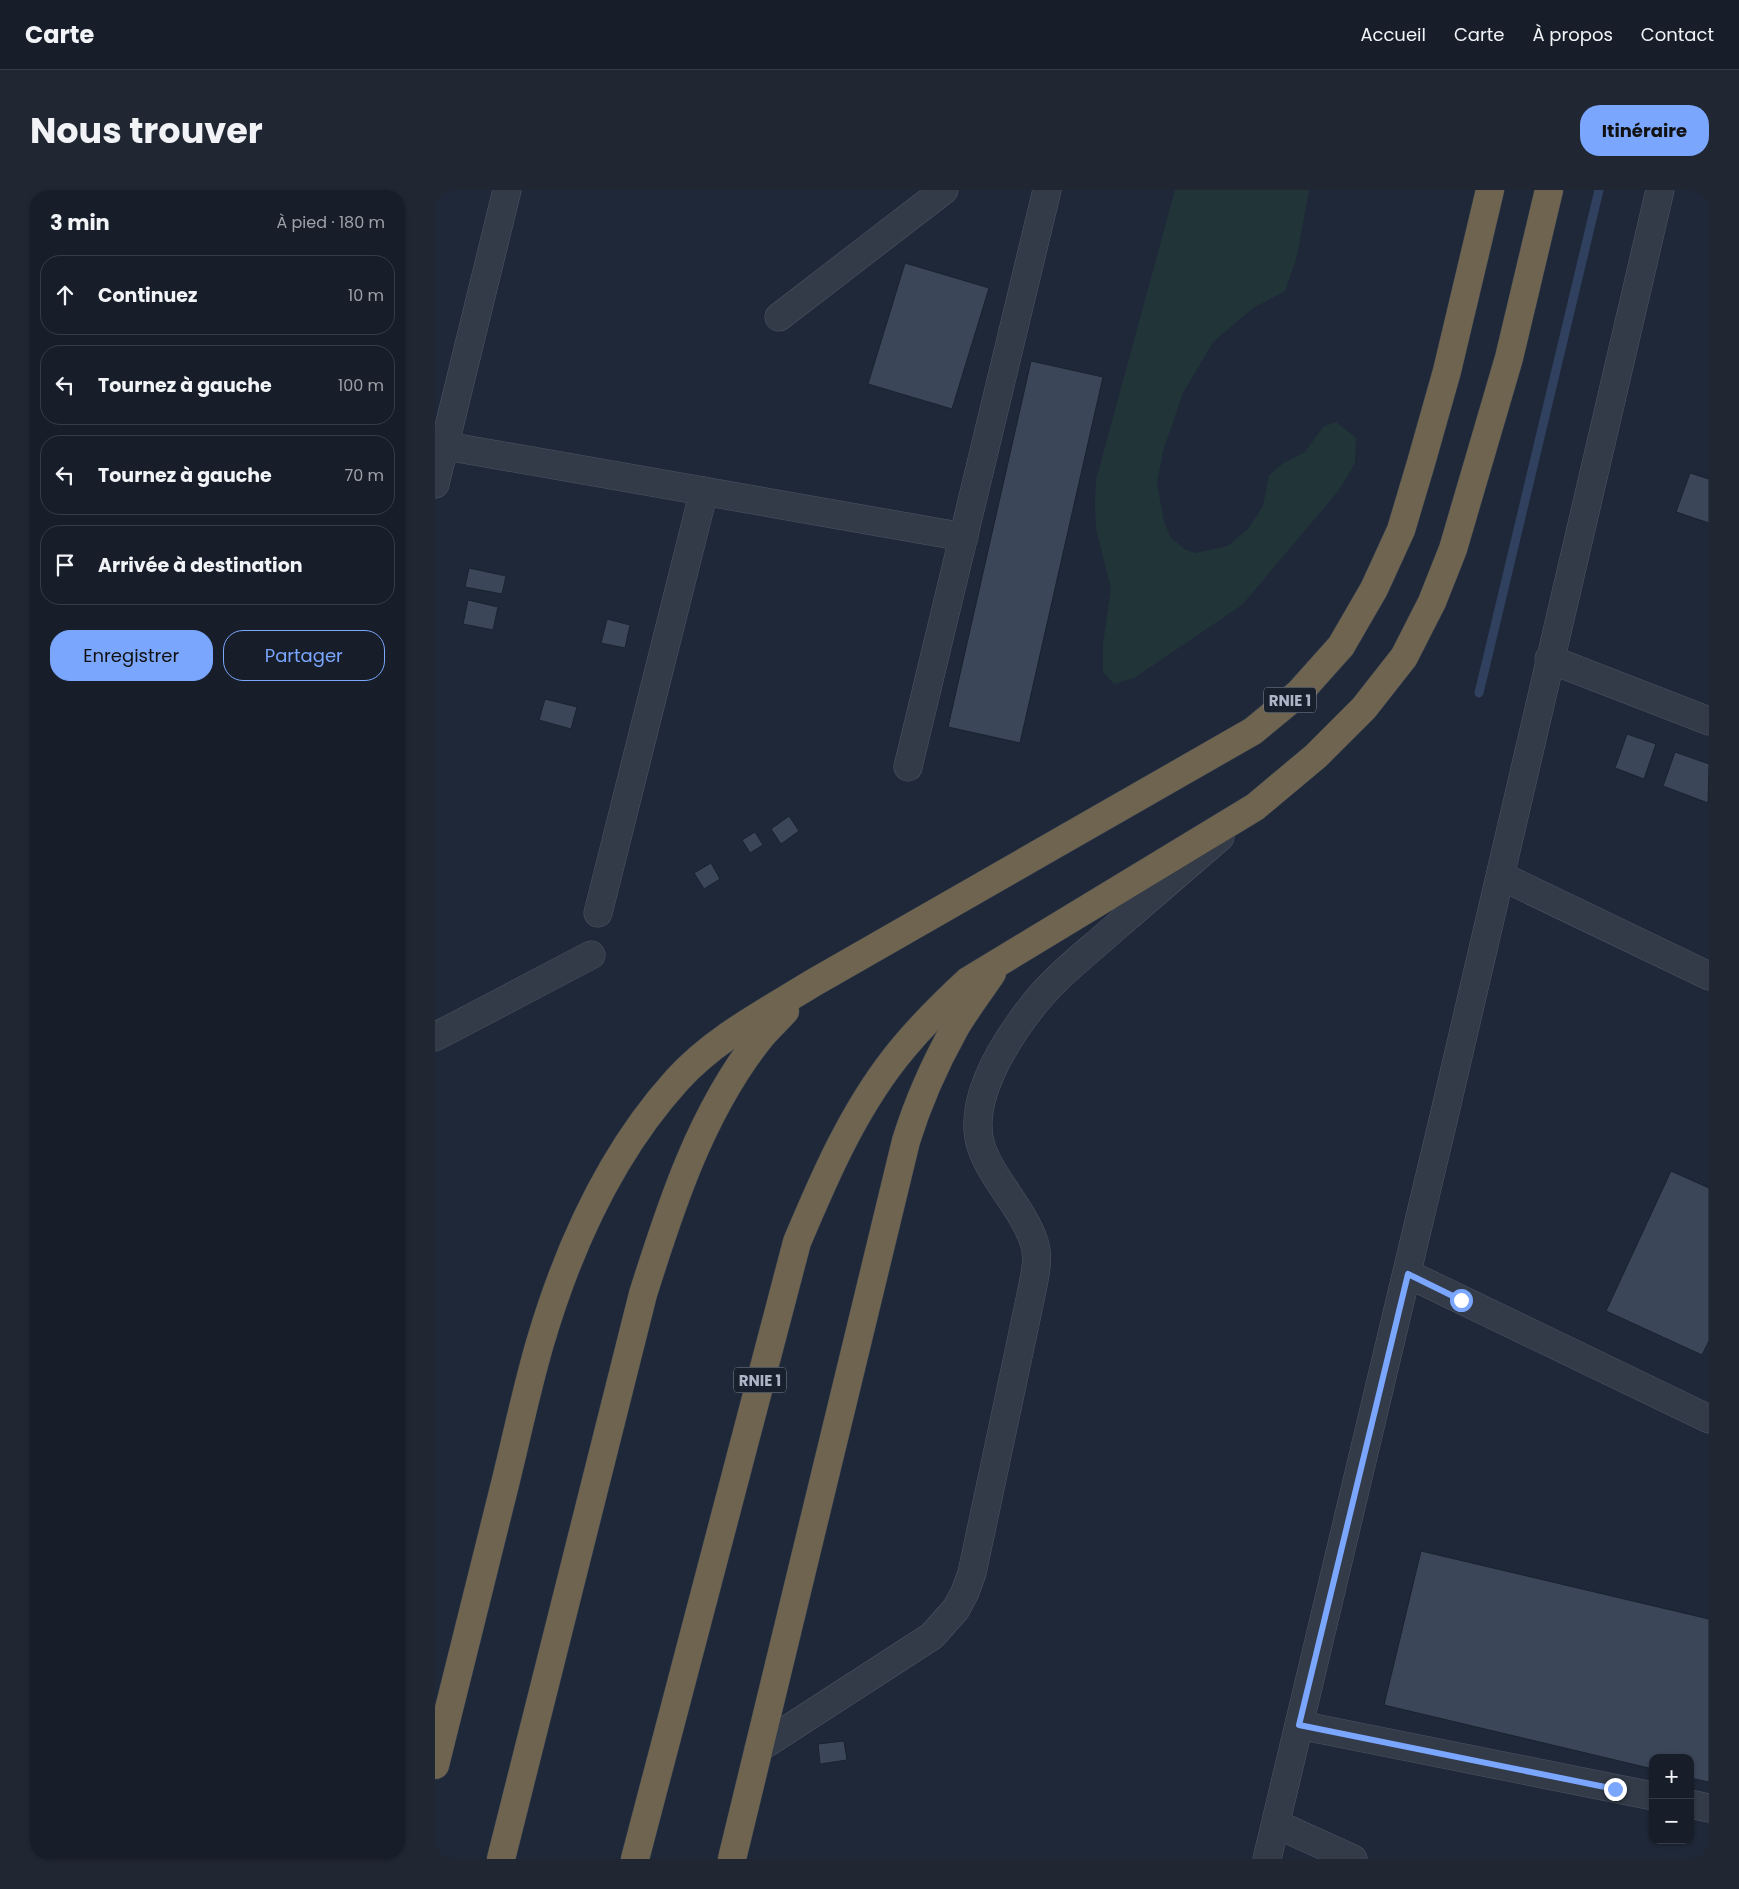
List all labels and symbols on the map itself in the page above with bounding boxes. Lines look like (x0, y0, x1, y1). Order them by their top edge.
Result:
road number: RNIE 1 (1264, 688, 1316, 712)
route start (1450, 1289, 1473, 1312)
road number: RNIE 1 (734, 1368, 786, 1392)
route end (1604, 1778, 1627, 1801)

